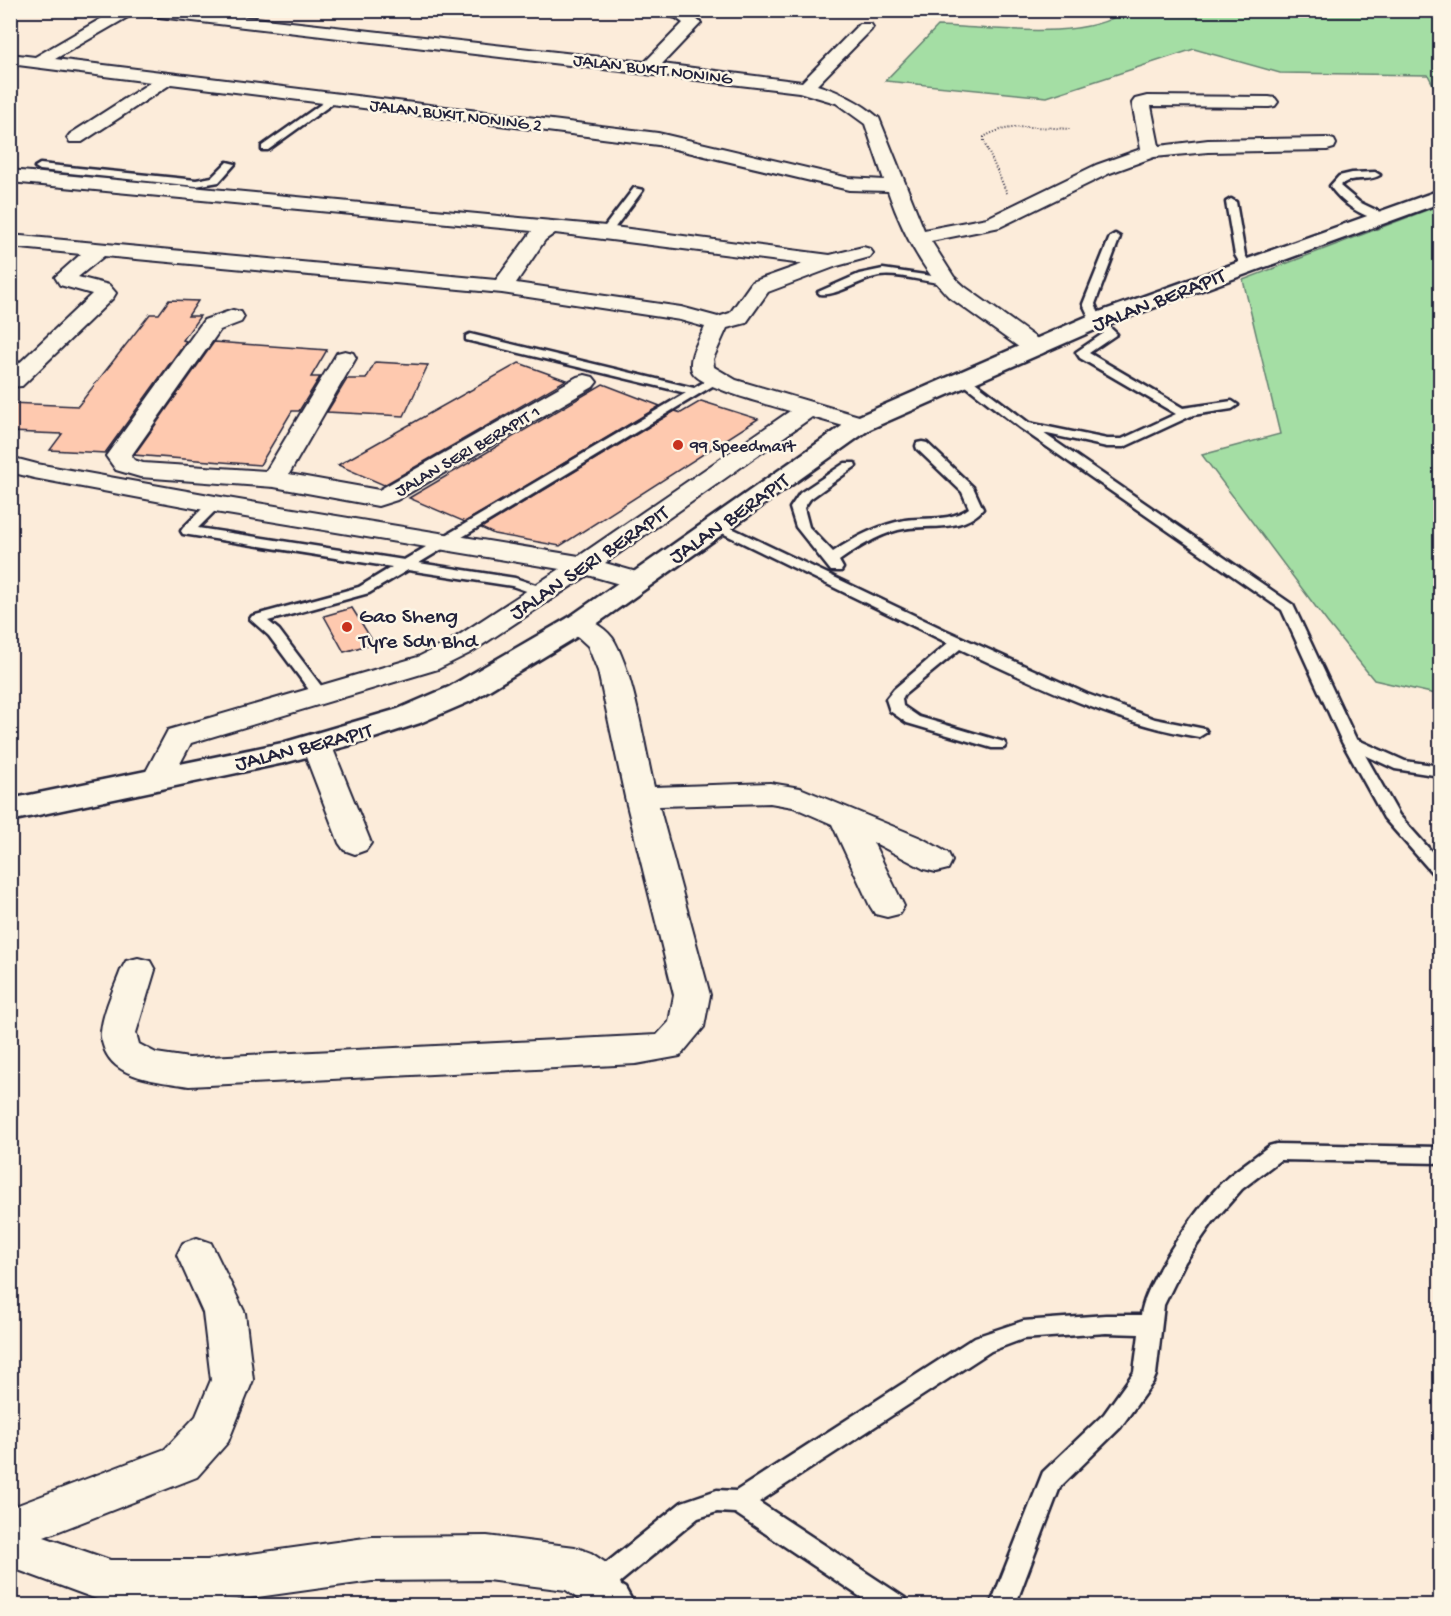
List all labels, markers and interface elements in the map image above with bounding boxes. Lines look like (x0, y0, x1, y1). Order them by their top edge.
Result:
street label: JALAN BUKIT NONING (572, 50, 734, 91)
street label: JALAN BUKIT NONING 2 (368, 96, 543, 137)
street label: JALAN BERAPIT (1089, 264, 1231, 339)
street label: JALAN SERI BERAPIT 1 (392, 402, 545, 502)
place label: 99 Speedmart (689, 437, 797, 458)
marker: 99 Speedmart (671, 438, 685, 452)
street label: JALAN BERAPIT (665, 468, 797, 571)
street label: JALAN SERI BERAPIT (506, 501, 676, 627)
place label: Gao Sheng Tyre Sdn Bhd (357, 605, 479, 656)
marker: Gao Sheng Tyre Sdn Bhd (340, 620, 354, 634)
street label: JALAN BERAPIT (233, 719, 377, 779)

